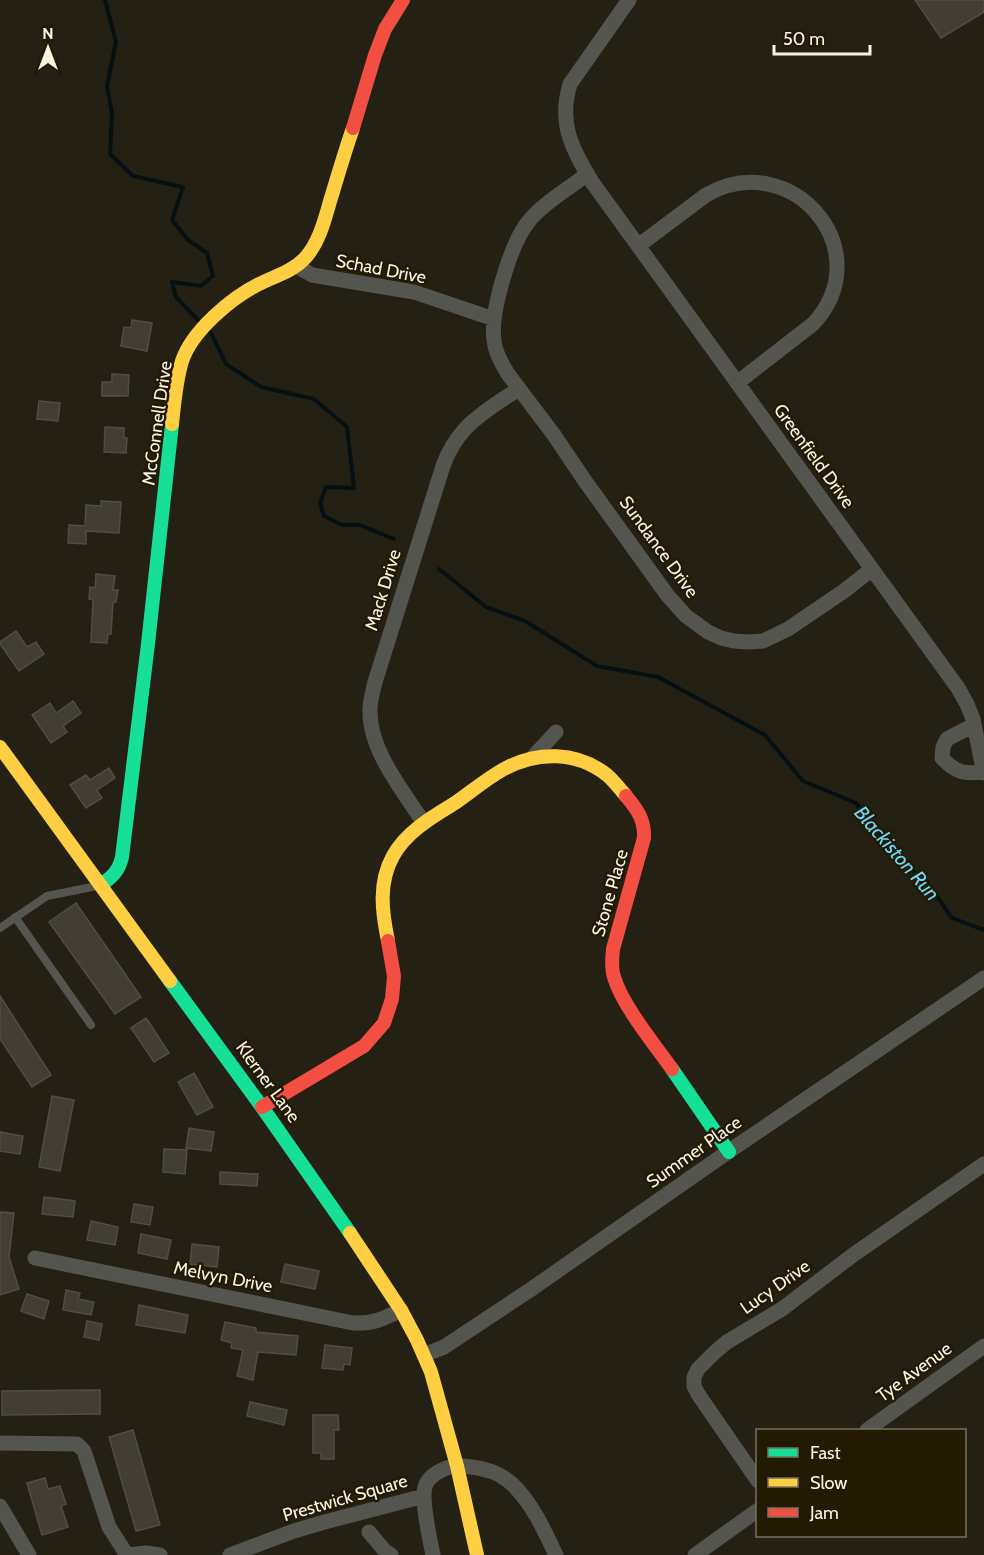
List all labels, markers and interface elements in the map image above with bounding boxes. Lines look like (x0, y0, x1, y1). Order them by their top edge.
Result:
north arrow (18, 18, 78, 78)
scale bar (774, 18, 870, 56)
text: N (42, 24, 54, 43)
text: 50 m (783, 28, 825, 50)
street label: Schad Drive (334, 249, 428, 289)
street label: McConnell Drive (137, 359, 177, 487)
street label: Greenfield Drive (769, 400, 859, 512)
street label: Sundance Drive (615, 492, 703, 602)
street label: Mack Drive (360, 547, 406, 633)
water label: Blackiston Run (849, 801, 945, 905)
street label: Stone Place (587, 847, 633, 939)
street label: Klerner Lane (231, 1037, 305, 1127)
street label: Summer Place (642, 1111, 746, 1193)
street label: Lucy Drive (736, 1255, 814, 1319)
street label: Melvyn Drive (172, 1257, 274, 1297)
street label: Tye Avenue (872, 1337, 956, 1407)
legend (756, 1429, 966, 1537)
text: Fast (810, 1442, 841, 1464)
street label: Prestwick Square (280, 1470, 410, 1526)
text: Slow (810, 1472, 847, 1494)
text: Jam (809, 1502, 839, 1524)

